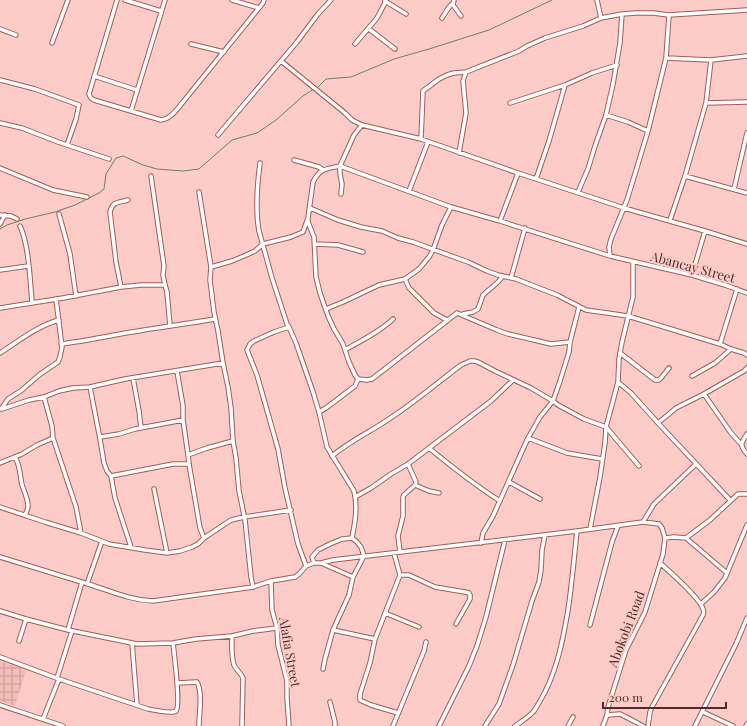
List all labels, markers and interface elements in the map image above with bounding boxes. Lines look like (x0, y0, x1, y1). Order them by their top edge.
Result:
street label: Abancay Street (648, 247, 738, 286)
street label: Abokobi Road (603, 588, 648, 670)
street label: Alafia Street (276, 615, 305, 689)
scale bar (603, 684, 726, 710)
text: 200 m (609, 689, 643, 705)

